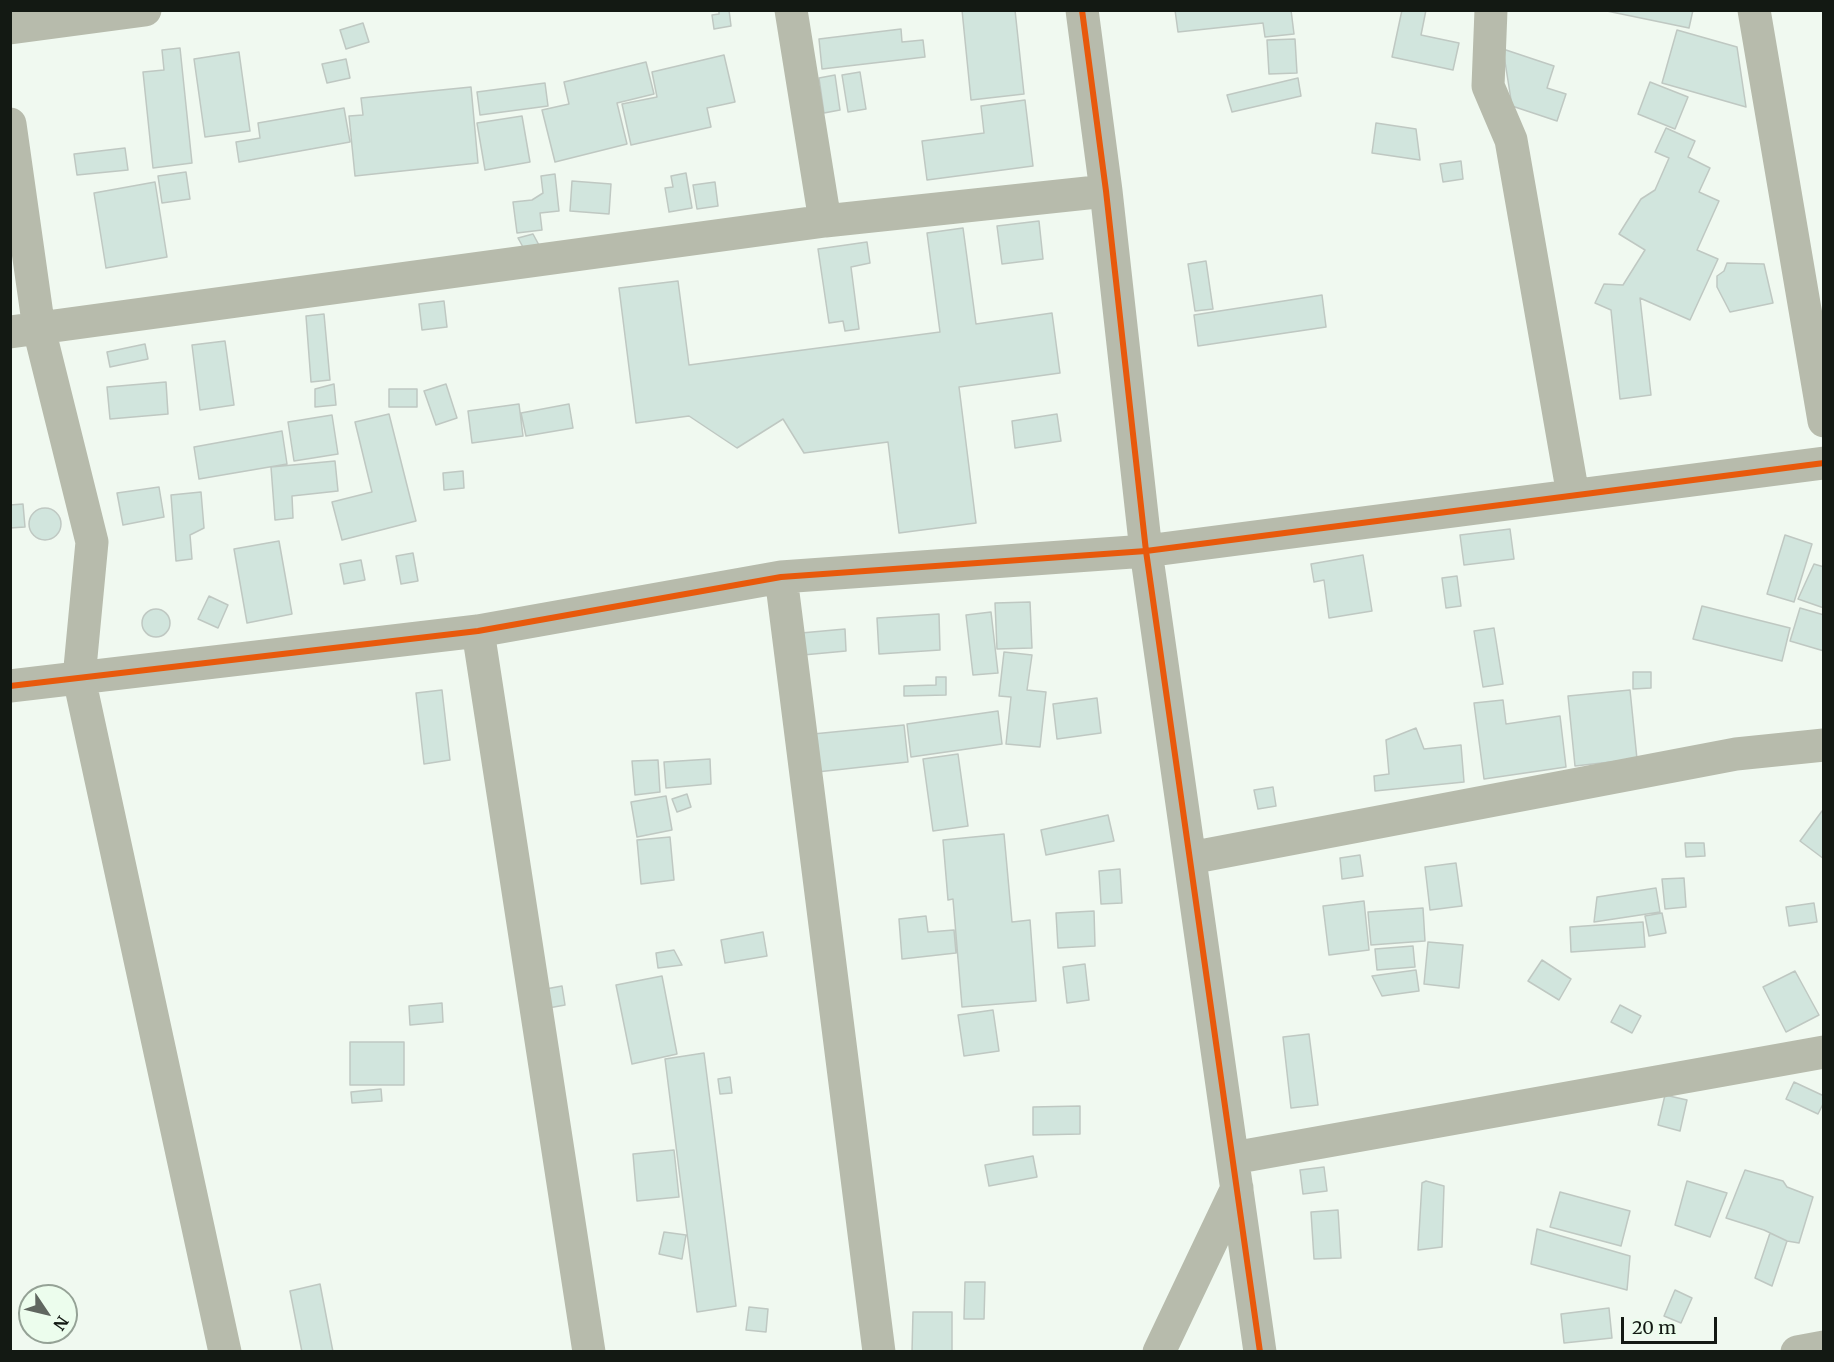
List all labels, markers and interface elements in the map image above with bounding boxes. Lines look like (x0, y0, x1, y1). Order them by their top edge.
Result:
north arrow (18, 1284, 78, 1344)
scale bar (1624, 1305, 1720, 1343)
text: N (49, 1312, 73, 1334)
text: 20 m (1632, 1316, 1676, 1339)

